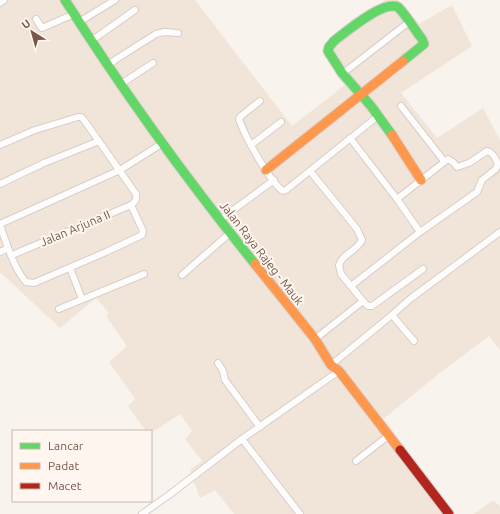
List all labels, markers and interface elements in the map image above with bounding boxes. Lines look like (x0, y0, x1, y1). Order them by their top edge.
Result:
north arrow (12, 12, 52, 52)
text: U (19, 17, 33, 31)
street label: Jalan Raya Rajeg - Mauk (218, 199, 306, 307)
street label: Jalan Arjuna II (38, 207, 112, 249)
legend (12, 430, 152, 502)
text: Lancar (48, 439, 84, 452)
text: Padat (48, 459, 79, 472)
text: Macet (48, 479, 82, 492)

